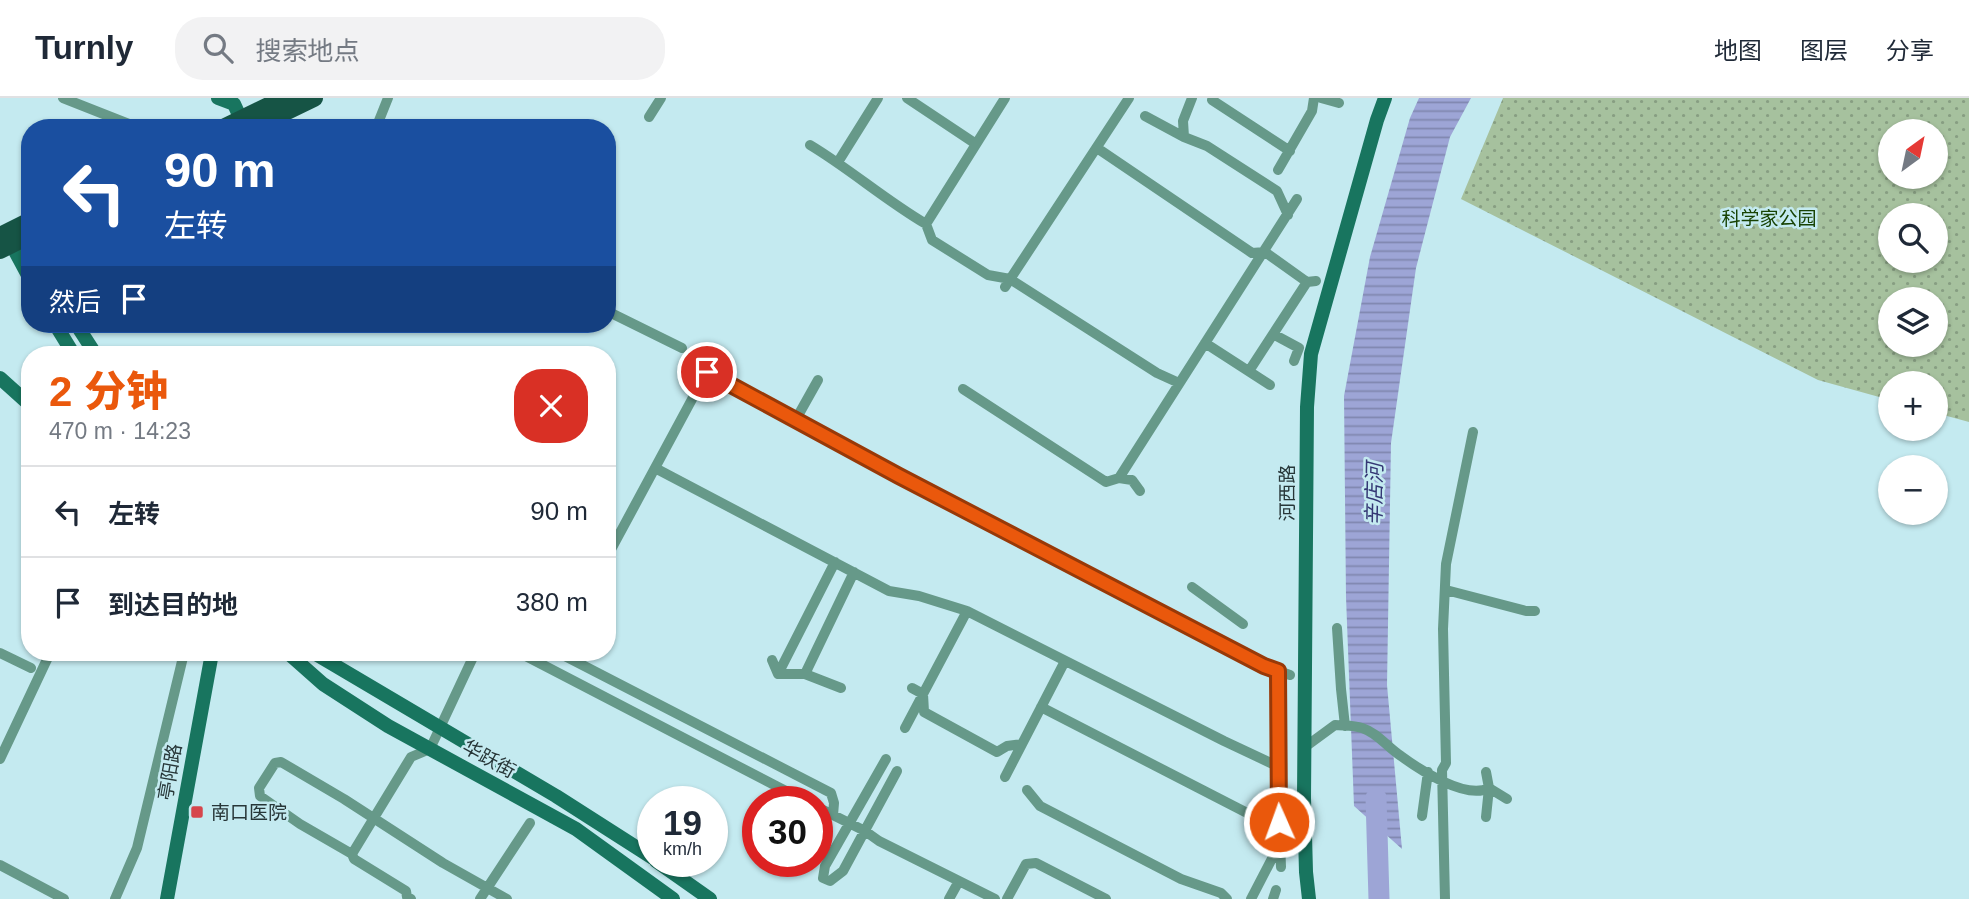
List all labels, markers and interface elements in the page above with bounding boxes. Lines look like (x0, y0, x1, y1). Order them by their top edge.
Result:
search box (175, 17, 665, 80)
text: Turnly (35, 29, 133, 66)
icon: search (199, 29, 237, 67)
text: 搜索地点 (255, 36, 359, 66)
text: 地图 (1714, 37, 1762, 64)
text: 图层 (1800, 37, 1848, 64)
text: 分享 (1886, 37, 1934, 64)
north arrow (1878, 119, 1948, 189)
map controls (1878, 119, 1948, 525)
text: 90 m (164, 143, 276, 197)
icon: left (49, 147, 140, 238)
button: search (1878, 203, 1948, 273)
text: 左转 (164, 208, 228, 244)
park label: 科学家公园 (1721, 208, 1817, 229)
icon: arrive (115, 280, 153, 318)
text: 然后 (49, 287, 101, 317)
button: layers (1878, 287, 1948, 357)
pin (677, 342, 737, 402)
icon: arrive (688, 353, 726, 391)
text: 2 分钟 (49, 368, 168, 415)
button: close (514, 369, 588, 443)
button: + (1878, 371, 1948, 441)
text: 470 m · 14:23 (49, 418, 191, 444)
button: − (1878, 455, 1948, 525)
water label: 辛店河 (1362, 458, 1386, 526)
street label: 河西路 (1277, 464, 1298, 522)
icon: left (49, 493, 87, 531)
text: 90 m (530, 496, 588, 526)
text: 左转 (108, 499, 160, 529)
icon: arrive (49, 584, 87, 622)
text: 380 m (516, 587, 588, 617)
text: 到达目的地 (108, 590, 238, 620)
street label: 华跃街 (459, 736, 519, 782)
street label: 亭阳路 (155, 742, 185, 802)
position arrow (1242, 785, 1316, 859)
speed limit sign: 30 (742, 786, 833, 877)
place label: 南口医院 (211, 802, 287, 823)
text: 19 (663, 803, 702, 842)
marker: 南口医院 (189, 804, 205, 820)
text: km/h (663, 839, 702, 859)

